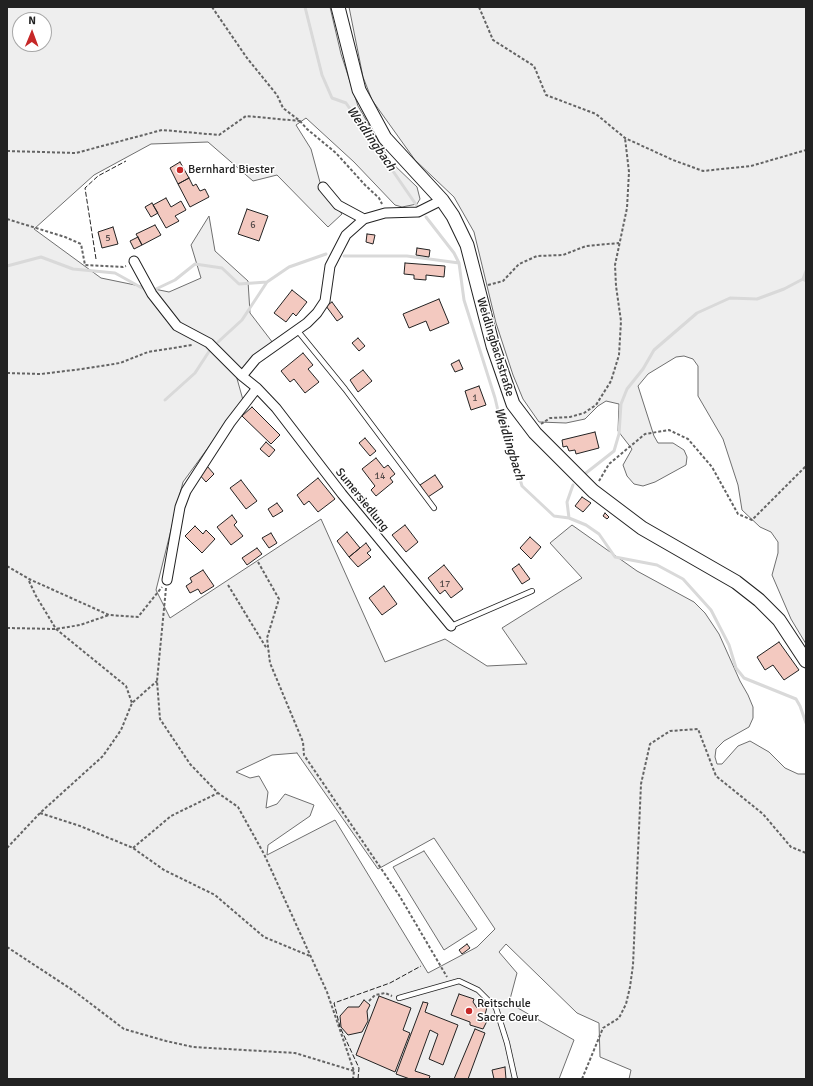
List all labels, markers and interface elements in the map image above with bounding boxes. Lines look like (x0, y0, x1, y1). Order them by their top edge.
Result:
north arrow (12, 12, 52, 52)
text: N (28, 14, 36, 27)
water label: Weidlingbach (343, 104, 399, 174)
place label: Bernhard Biester (188, 163, 274, 177)
marker: Bernhard Biester (175, 165, 185, 175)
house number: 6 (250, 219, 256, 231)
house number: 5 (105, 232, 111, 244)
street label: Weidlingbachstraße (473, 296, 517, 398)
house number: 1 (472, 392, 478, 404)
water label: Weidlingbach (491, 406, 527, 482)
street label: Sumersiedlung (332, 466, 392, 534)
house number: 14 (375, 470, 385, 482)
house number: 17 (440, 578, 450, 590)
place label: Reitschule Sacre Coeur (477, 997, 539, 1025)
marker: Reitschule Sacre Coeur (464, 1006, 474, 1016)

